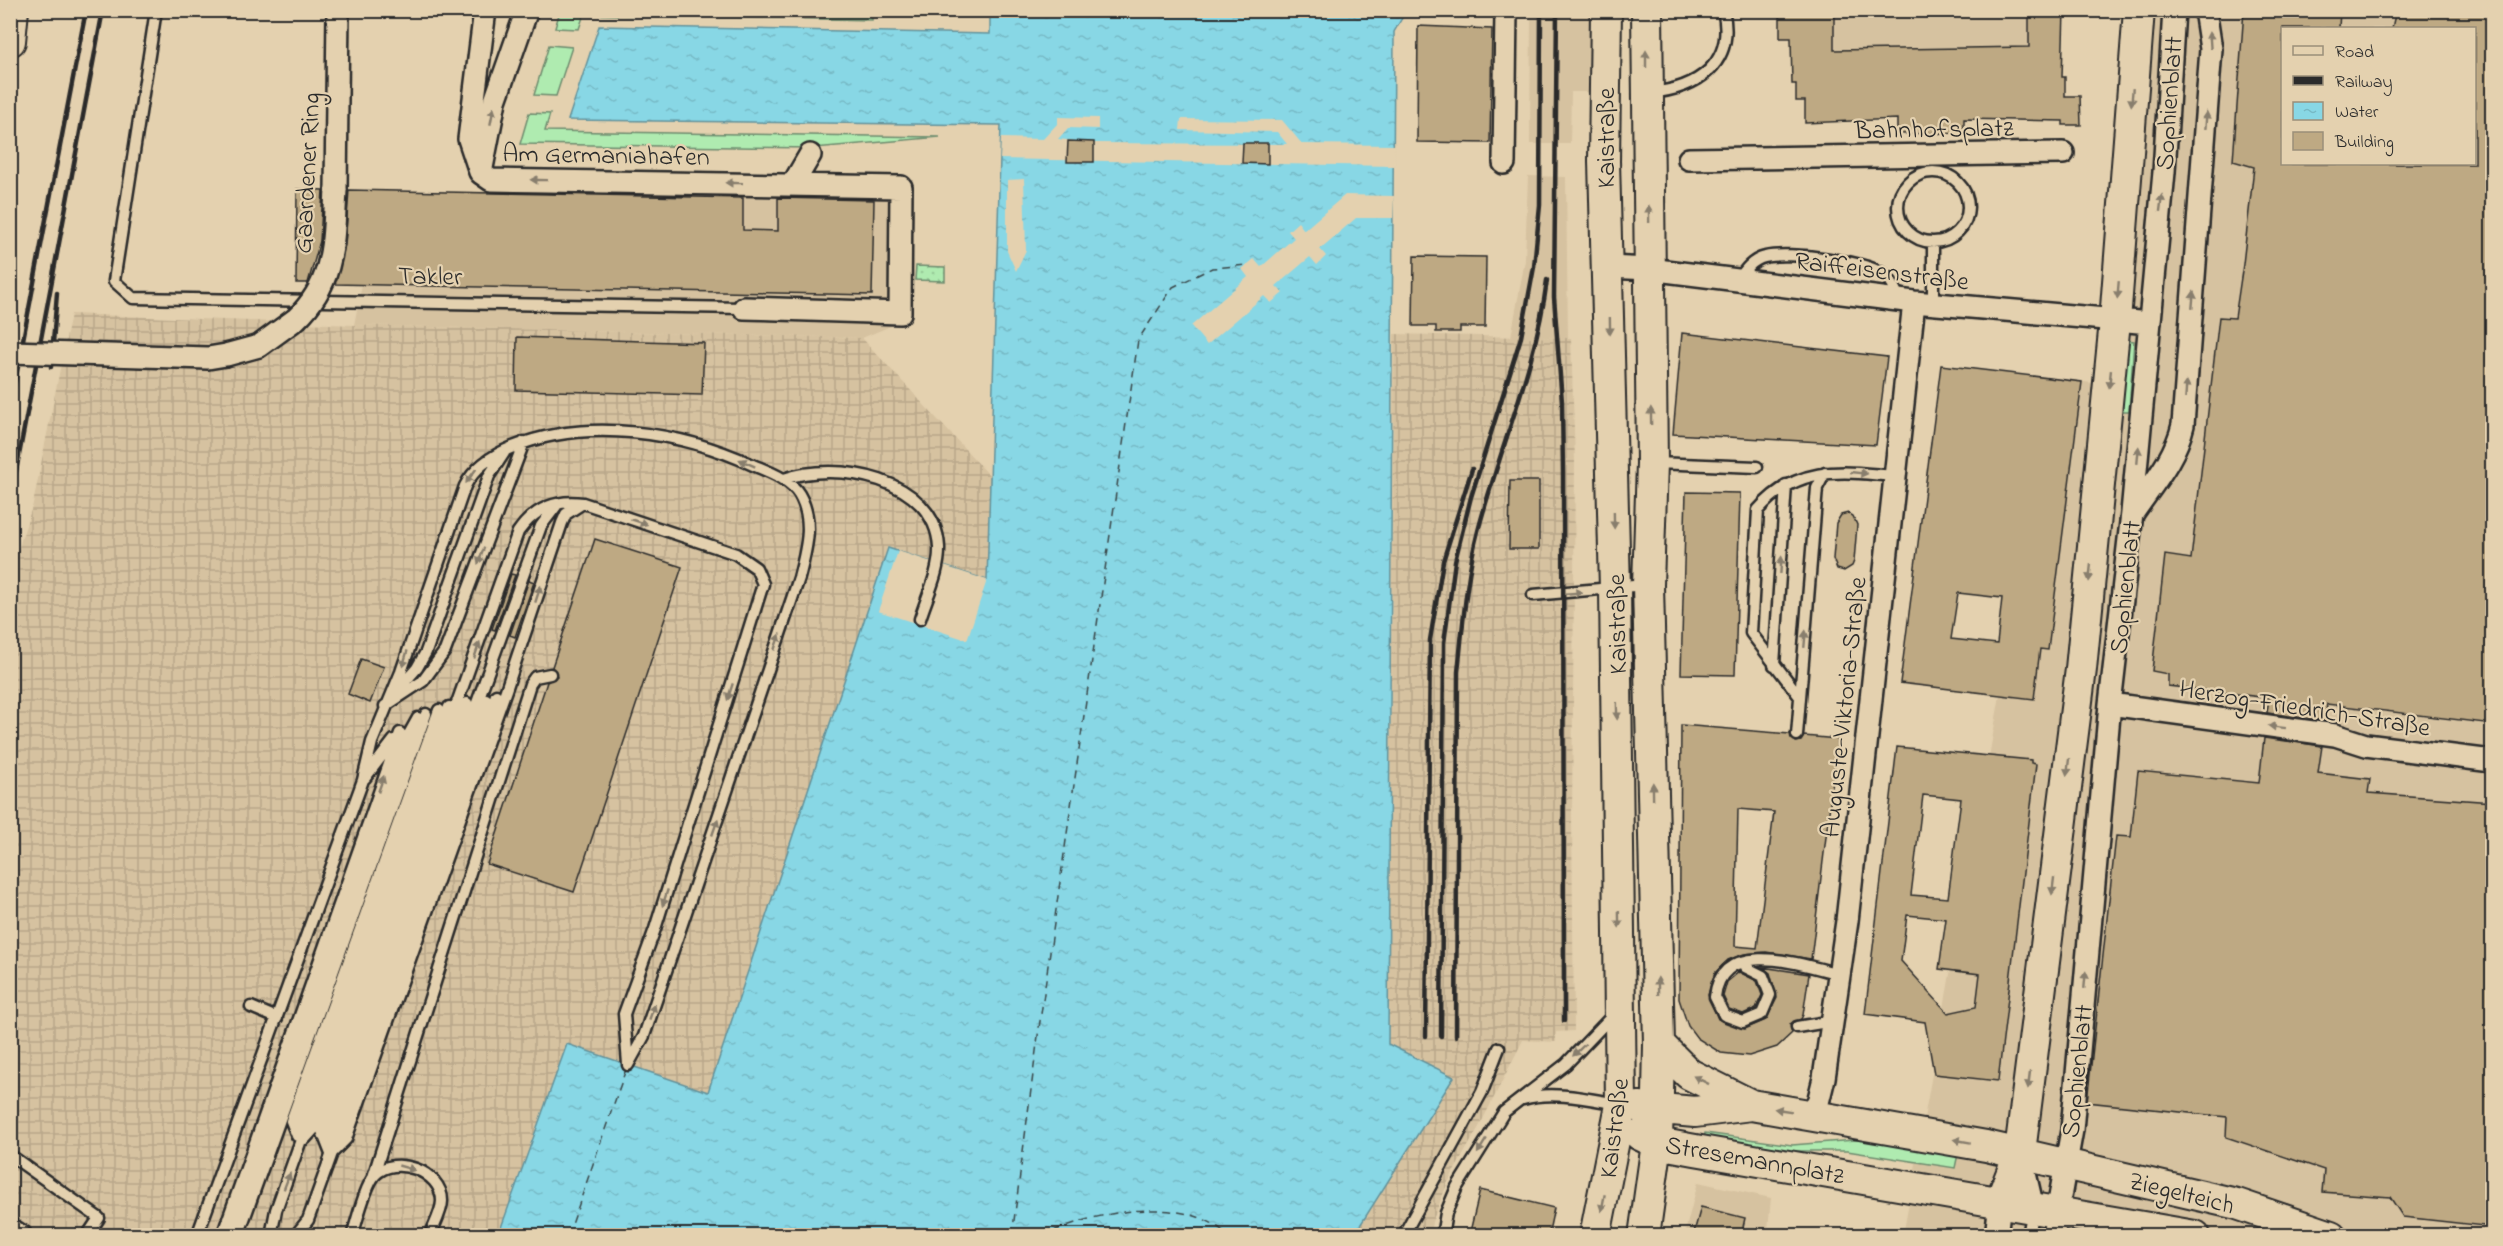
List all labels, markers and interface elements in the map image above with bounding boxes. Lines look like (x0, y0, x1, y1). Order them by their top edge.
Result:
legend (2281, 27, 2476, 165)
one-way arrow (2205, 31, 2215, 50)
street label: Sophienblatt (2147, 35, 2195, 171)
text: Road (2335, 40, 2374, 66)
one-way arrow (1642, 50, 1651, 69)
text: Railway (2335, 70, 2392, 96)
street label: Kaistraße (1589, 87, 1627, 188)
one-way arrow (2127, 88, 2137, 107)
street label: Gaardener Ring (286, 92, 332, 255)
text: Water (2335, 100, 2379, 126)
one-way arrow (488, 106, 497, 125)
street label: Bahnhofsplatz (1853, 111, 2014, 151)
one-way arrow (2202, 111, 2211, 130)
text: Building (2334, 130, 2394, 157)
street label: Am Germaniahafen (502, 136, 710, 178)
one-way arrow (530, 176, 549, 185)
one-way arrow (725, 178, 744, 188)
one-way arrow (2156, 194, 2166, 213)
one-way arrow (1644, 205, 1654, 224)
street label: Raiffeisenstraße (1792, 243, 1971, 303)
street label: Takler (397, 258, 463, 298)
one-way arrow (2113, 281, 2123, 300)
one-way arrow (2188, 290, 2198, 309)
one-way arrow (1605, 316, 1614, 335)
one-way arrow (2105, 370, 2115, 389)
one-way arrow (2181, 379, 2191, 398)
one-way arrow (1646, 407, 1656, 426)
one-way arrow (2133, 445, 2143, 464)
one-way arrow (738, 458, 756, 468)
one-way arrow (465, 468, 477, 484)
one-way arrow (1850, 468, 1869, 477)
one-way arrow (1609, 511, 1619, 530)
one-way arrow (630, 517, 648, 527)
street label: Sophienblatt (2101, 518, 2153, 656)
one-way arrow (476, 547, 485, 565)
one-way arrow (1776, 555, 1785, 574)
one-way arrow (2085, 564, 2095, 583)
street label: Kaistraße (1599, 573, 1639, 675)
street label: Auguste-Viktoria-Straße (1813, 575, 1879, 839)
one-way arrow (534, 585, 543, 603)
one-way arrow (1565, 588, 1584, 598)
one-way arrow (1800, 629, 1810, 648)
one-way arrow (773, 633, 783, 651)
one-way arrow (473, 641, 483, 659)
one-way arrow (400, 650, 409, 668)
street label: Herzog-Friedrich-Straße (2176, 671, 2433, 749)
one-way arrow (725, 683, 734, 701)
one-way arrow (1612, 701, 1621, 720)
one-way arrow (2267, 722, 2286, 732)
one-way arrow (2063, 758, 2073, 777)
one-way arrow (376, 775, 386, 793)
one-way arrow (1648, 781, 1658, 800)
one-way arrow (711, 818, 720, 836)
one-way arrow (2048, 877, 2058, 896)
one-way arrow (660, 889, 669, 907)
one-way arrow (1614, 910, 1623, 929)
one-way arrow (2080, 971, 2090, 990)
one-way arrow (1653, 976, 1662, 995)
street label: Sophienblatt (2053, 1002, 2105, 1140)
one-way arrow (648, 1003, 658, 1021)
one-way arrow (1573, 1043, 1587, 1057)
one-way arrow (2024, 1070, 2034, 1089)
one-way arrow (1693, 1075, 1710, 1085)
street label: Kaistraße (1591, 1076, 1641, 1181)
one-way arrow (1773, 1106, 1792, 1115)
street label: Stresemannplatz (1662, 1128, 1847, 1196)
one-way arrow (1953, 1136, 1972, 1145)
one-way arrow (1476, 1138, 1487, 1154)
street label: Ziegelteich (2124, 1163, 2238, 1226)
one-way arrow (398, 1164, 416, 1174)
one-way arrow (283, 1172, 292, 1190)
one-way arrow (1598, 1194, 1607, 1213)

